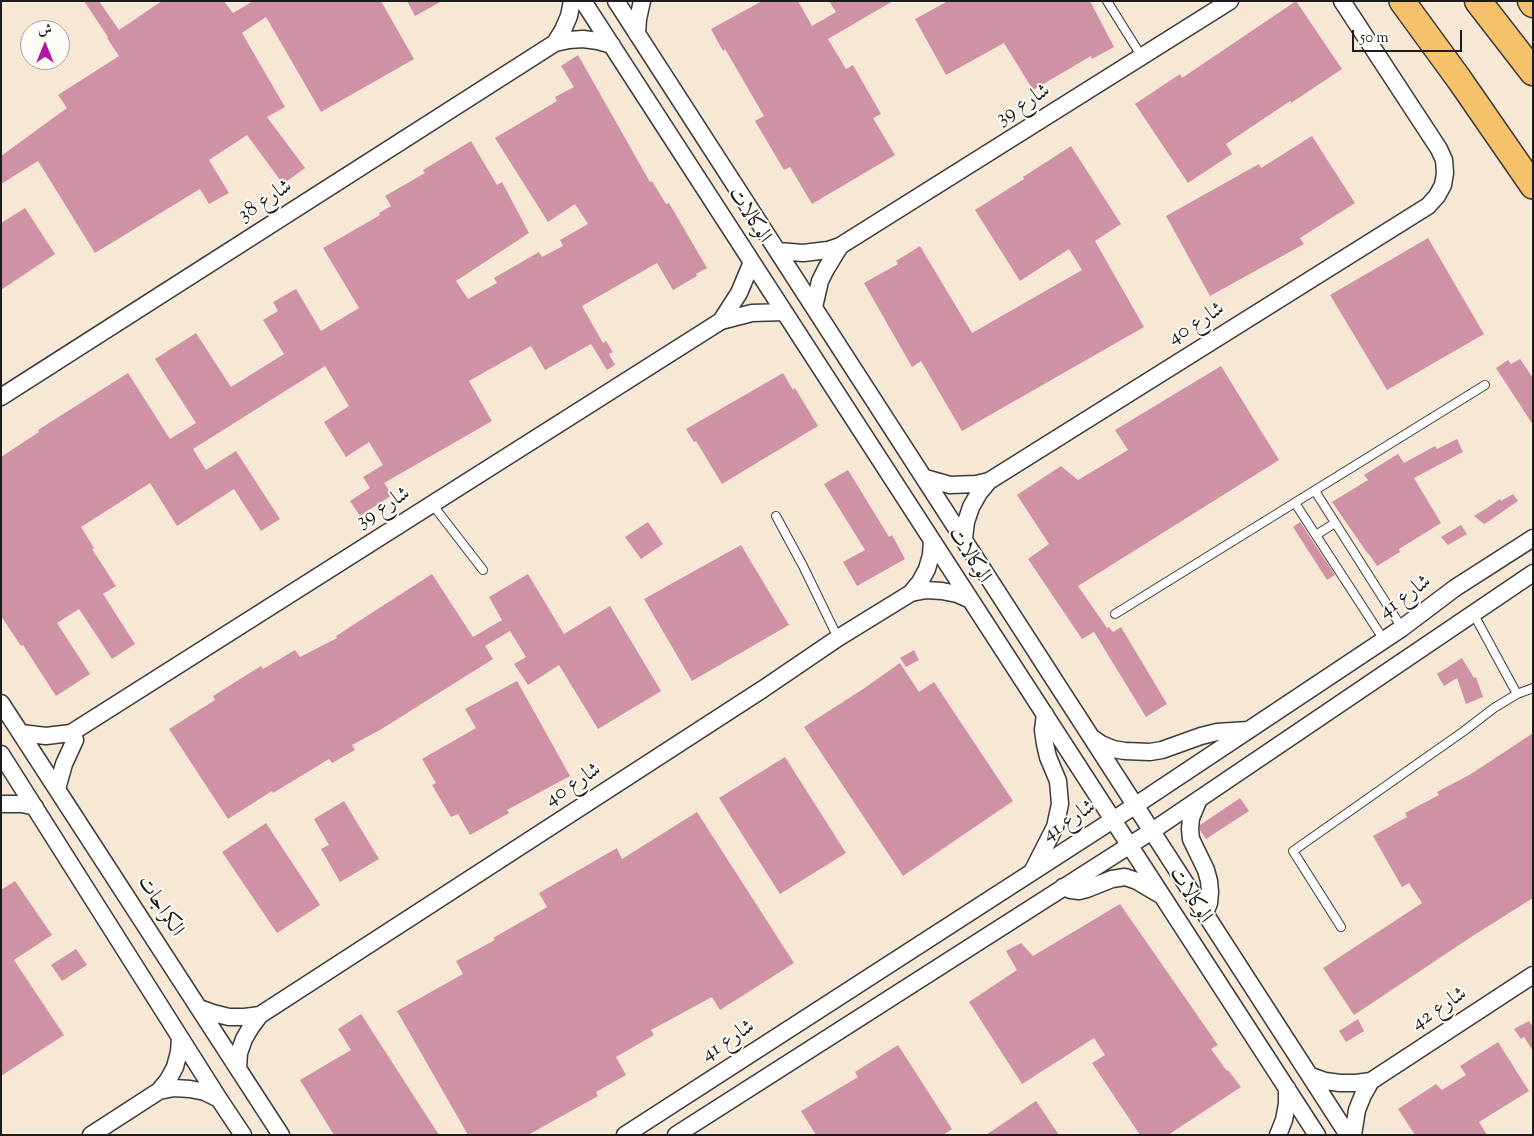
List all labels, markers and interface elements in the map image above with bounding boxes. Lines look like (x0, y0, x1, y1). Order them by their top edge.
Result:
north arrow (20, 20, 70, 70)
scale bar (1354, 20, 1464, 52)
text: ش (38, 21, 52, 41)
text: 50 m (1360, 28, 1389, 49)
street label: شارع 39 (992, 80, 1056, 132)
street label: شارع 38 (234, 175, 298, 229)
street label: الوكالات (721, 183, 775, 249)
street label: شارع 40 (1164, 298, 1230, 352)
street label: شارع 39 (352, 483, 416, 535)
street label: الوكالات (941, 523, 995, 589)
street label: شارع 41 (1375, 571, 1437, 625)
street label: شارع 40 (541, 758, 607, 814)
street label: شارع 41 (1039, 795, 1101, 849)
street label: الوكالات (1162, 863, 1216, 929)
street label: الكراجات (130, 872, 188, 942)
street label: شارع 42 (1407, 983, 1473, 1037)
street label: شارع 41 (698, 1015, 760, 1069)

